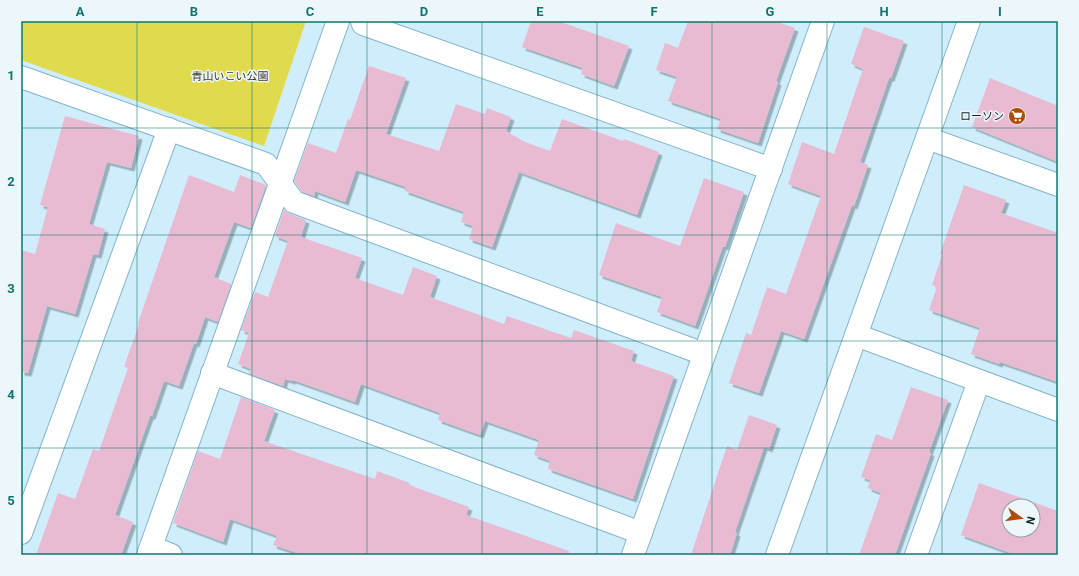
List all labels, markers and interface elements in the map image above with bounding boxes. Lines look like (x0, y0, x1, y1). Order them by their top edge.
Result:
text: A (76, 4, 85, 19)
text: B (190, 4, 198, 19)
text: C (306, 4, 315, 19)
text: D (420, 4, 428, 19)
text: E (536, 4, 544, 19)
text: F (650, 4, 658, 19)
text: G (766, 4, 775, 19)
text: H (879, 4, 889, 19)
text: I (998, 4, 1002, 19)
text: 1 (7, 68, 15, 83)
park label: 青山いこい公園 (192, 70, 269, 83)
supermarket icon: ローソン (1007, 106, 1027, 126)
place label: ローソン (960, 110, 1004, 123)
text: 2 (7, 174, 15, 189)
text: 3 (7, 281, 15, 296)
text: 4 (7, 387, 15, 402)
text: 5 (7, 493, 15, 508)
north arrow (1001, 498, 1041, 538)
text: N (1023, 515, 1037, 526)

